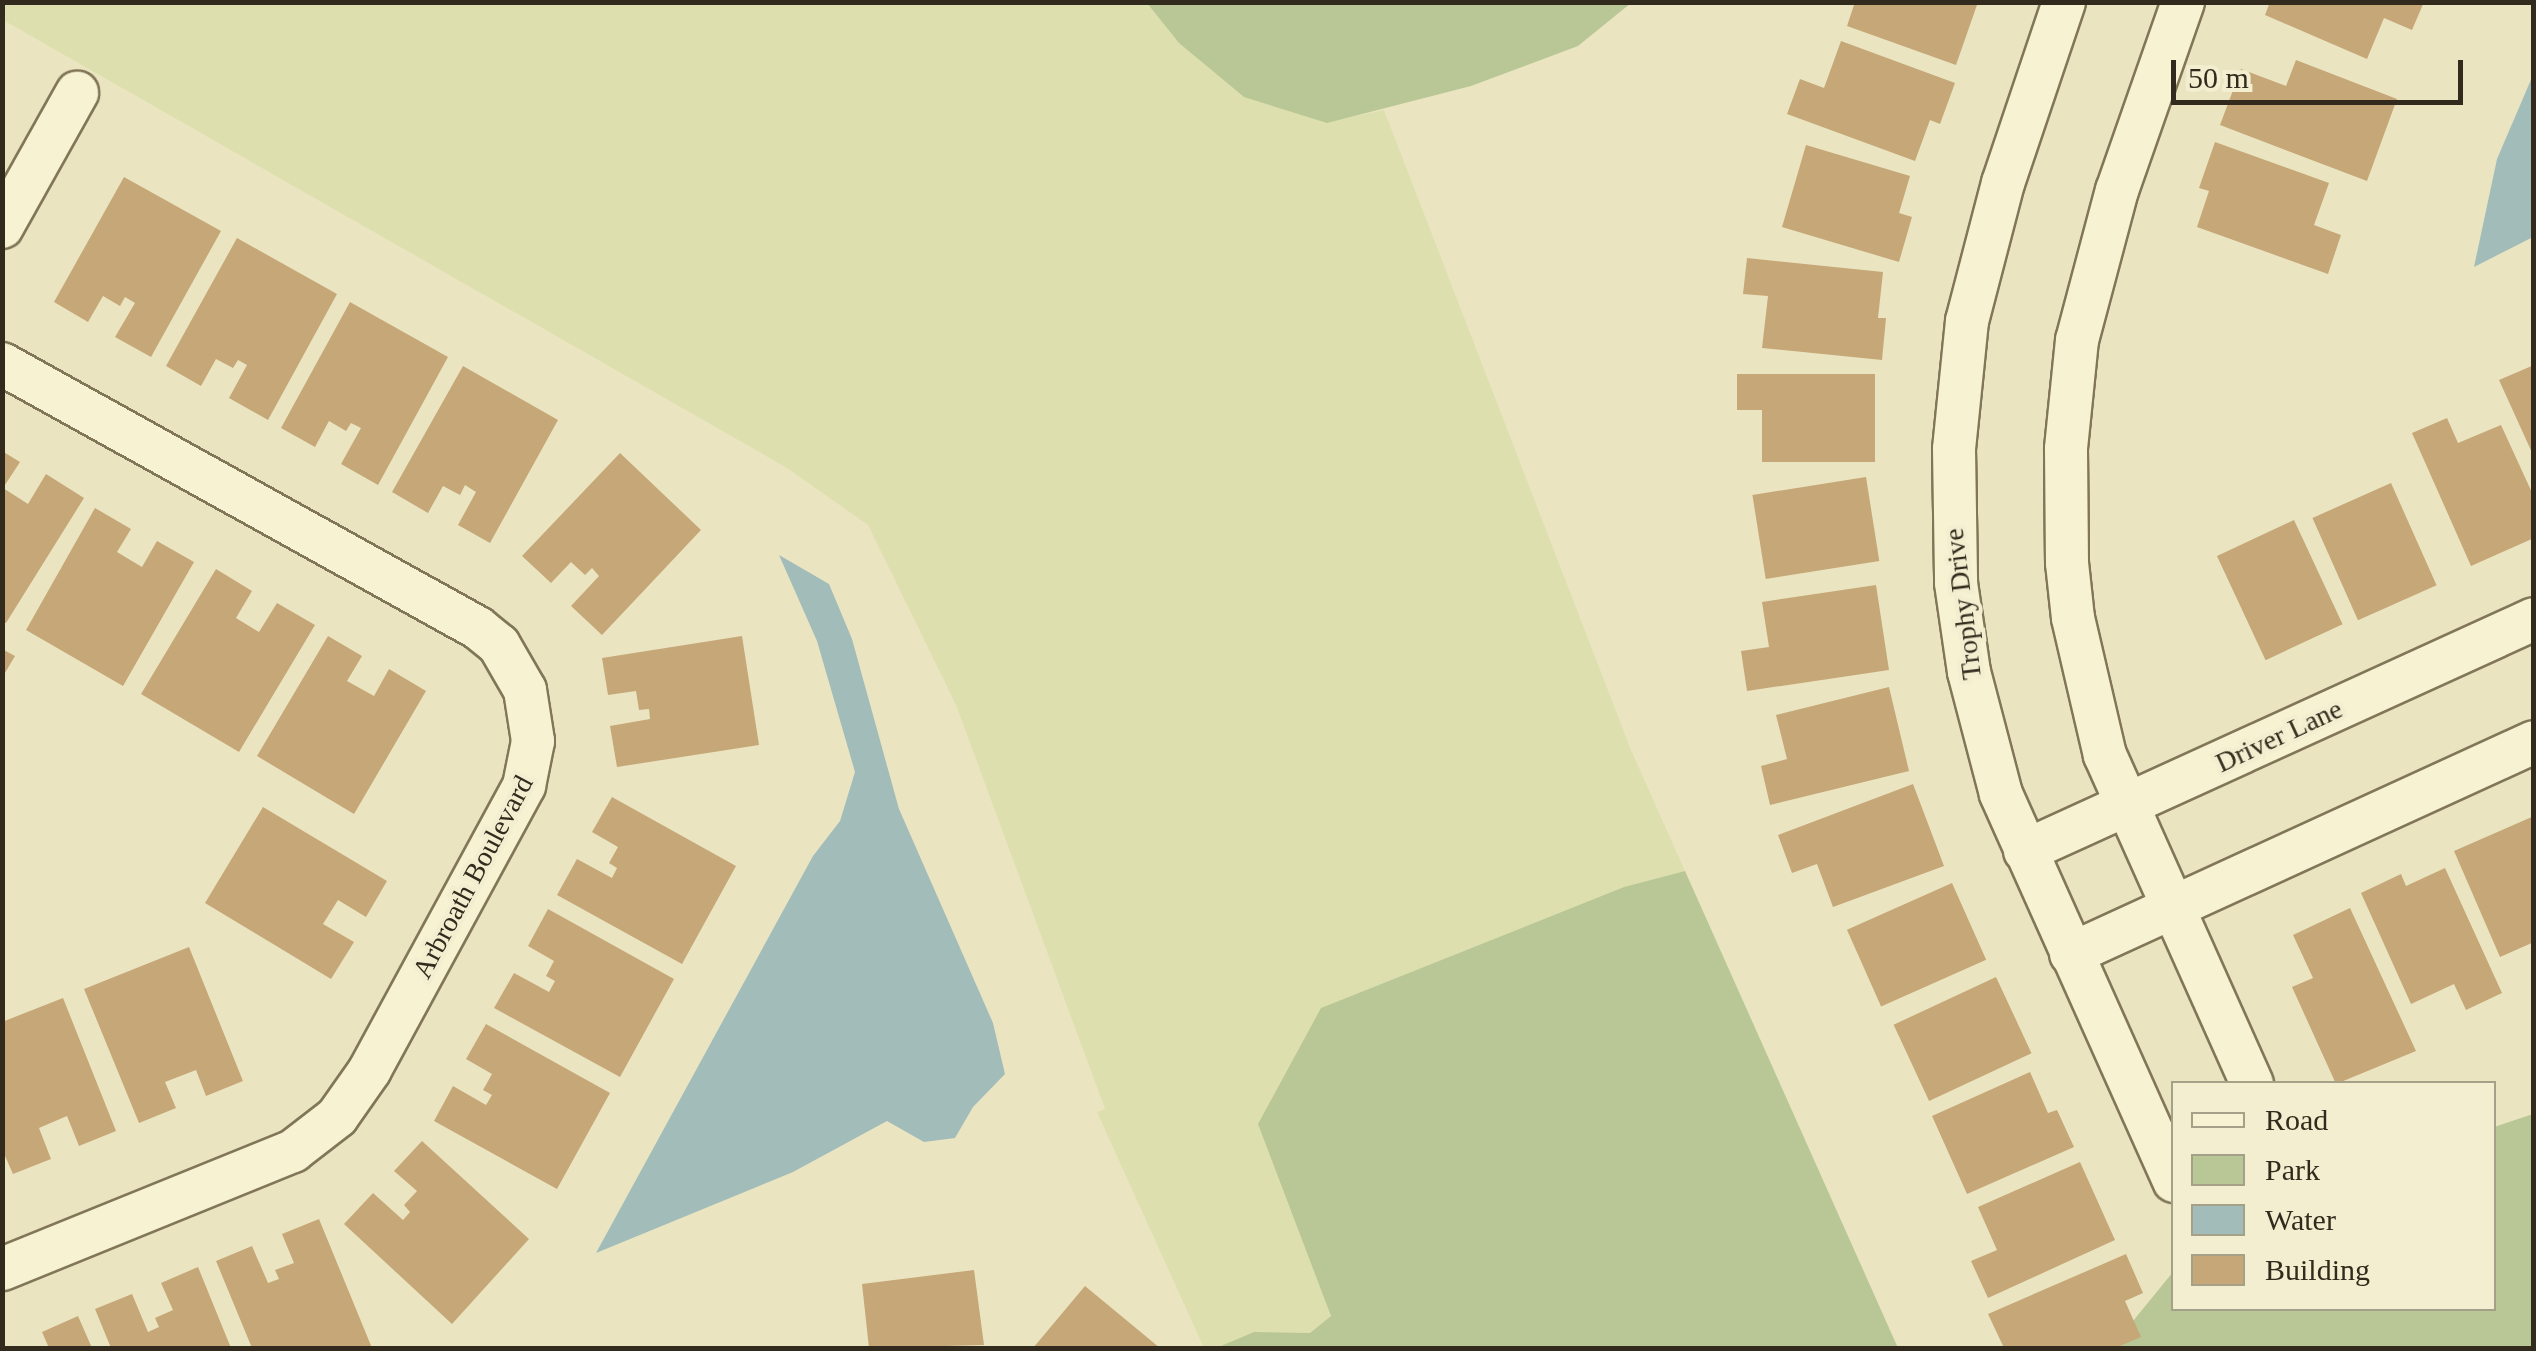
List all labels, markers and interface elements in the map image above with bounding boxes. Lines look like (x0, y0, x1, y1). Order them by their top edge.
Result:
scale bar (2176, 40, 2468, 102)
text: 50 m (2188, 61, 2249, 94)
street label: Trophy Drive (1937, 526, 1989, 682)
street label: Driver Lane (2210, 692, 2348, 780)
street label: Arbroath Boulevard (405, 770, 541, 984)
legend (2171, 1081, 2496, 1311)
text: Road (2265, 1103, 2328, 1136)
text: Park (2265, 1153, 2320, 1186)
text: Water (2265, 1203, 2336, 1236)
text: Building (2265, 1253, 2370, 1286)

